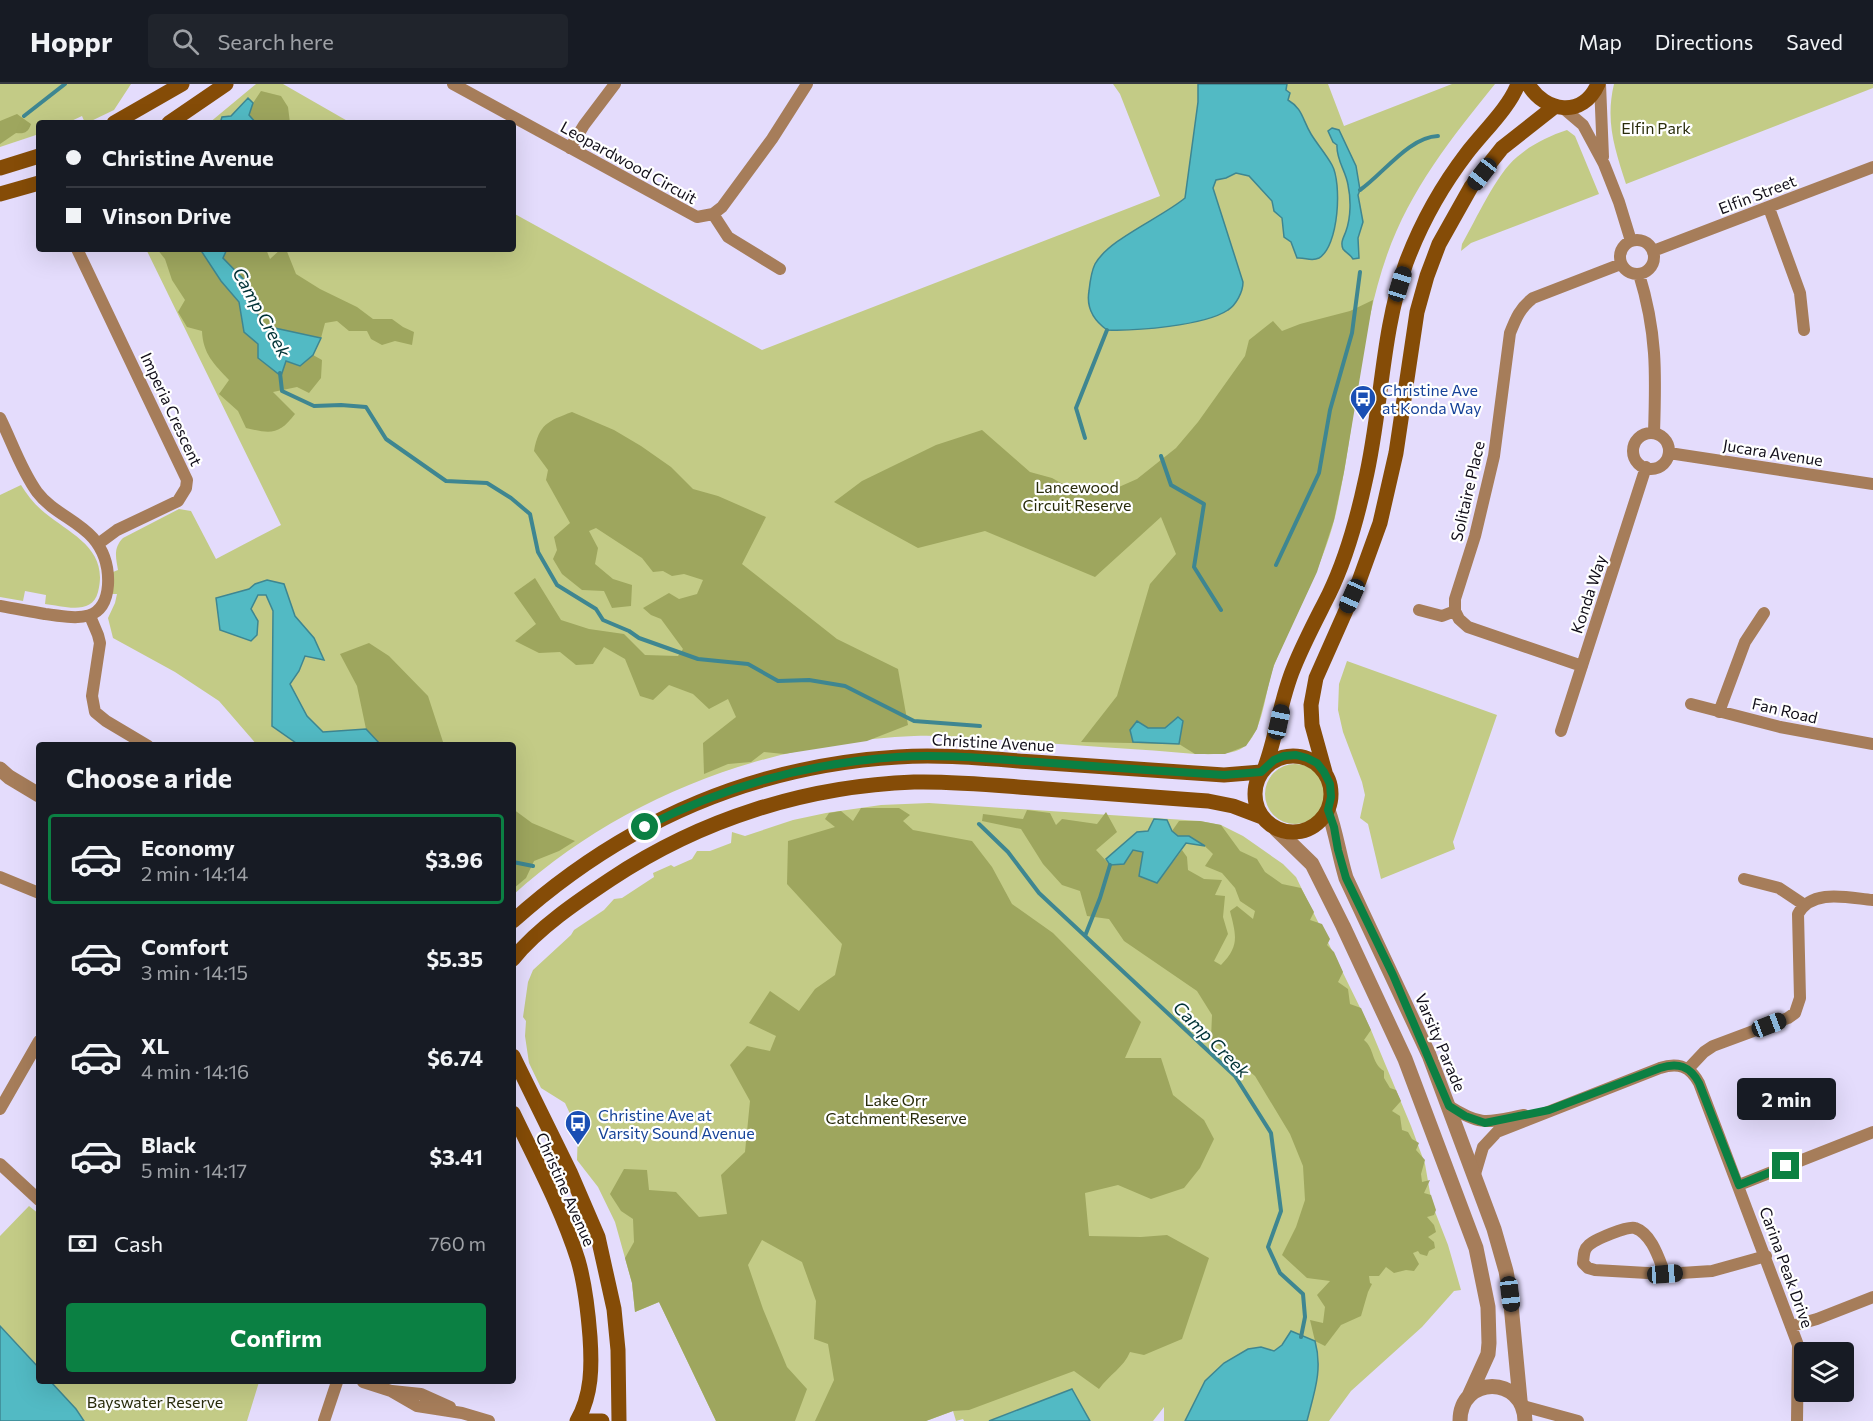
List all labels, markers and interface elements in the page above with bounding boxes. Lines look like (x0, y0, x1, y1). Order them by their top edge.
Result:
search box (148, 14, 568, 68)
text: Hoppr (30, 24, 112, 58)
icon: search (169, 25, 202, 58)
text: Search here (217, 28, 334, 55)
text: Map (1579, 29, 1622, 54)
text: Directions (1655, 29, 1753, 54)
text: Saved (1786, 29, 1843, 54)
street label: Leopardwood Circuit (557, 117, 701, 208)
park label: Elfin Park (1621, 118, 1691, 137)
text: Christine Avenue (102, 144, 274, 171)
car (1464, 154, 1500, 194)
street label: Elfin Street (1716, 170, 1799, 217)
text: Vinson Drive (102, 202, 231, 229)
water label: Camp Creek (228, 263, 296, 362)
car (1386, 264, 1414, 304)
street label: Imperia Crescent (137, 349, 207, 469)
place label: Christine Ave at Konda Way (1382, 380, 1482, 417)
bus stop icon: Christine Ave at Konda Way (1348, 383, 1378, 421)
street label: Jucara Avenue (1722, 435, 1824, 469)
street label: Solitaire Place (1446, 439, 1488, 543)
park label: Lancewood Circuit Reserve (1023, 477, 1131, 514)
street label: Konda Way (1566, 552, 1610, 636)
car (1336, 576, 1368, 616)
street label: Fan Road (1750, 693, 1820, 727)
car (1266, 703, 1292, 741)
street label: Christine Avenue (931, 729, 1055, 755)
text: Choose a ride (66, 761, 232, 794)
route start (631, 813, 658, 840)
icon: car (69, 832, 123, 886)
text: Economy (141, 834, 235, 861)
text: $3.96 (425, 846, 483, 873)
text: 2 min · 14:14 (141, 861, 248, 885)
icon: car (69, 931, 123, 985)
text: Comfort (141, 933, 229, 960)
text: $5.35 (426, 945, 483, 972)
text: 3 min · 14:15 (141, 960, 248, 984)
street label: Varsity Parade (1412, 990, 1470, 1094)
water label: Camp Creek (1169, 996, 1256, 1083)
car (1749, 1010, 1789, 1040)
icon: car (69, 1030, 123, 1084)
text: XL (141, 1032, 169, 1059)
text: $6.74 (427, 1044, 483, 1071)
text: 4 min · 14:16 (141, 1059, 249, 1083)
callout: 2 min (1736, 1079, 1836, 1121)
text: 2 min (1762, 1087, 1811, 1111)
park label: Lake Orr Catchment Reserve (825, 1090, 967, 1127)
place label: Christine Ave at Varsity Sound Avenue (598, 1105, 755, 1142)
bus stop icon: Christine Ave at Varsity Sound Avenue (563, 1108, 593, 1146)
icon: car (69, 1129, 123, 1183)
street label: Christine Avenue (532, 1129, 600, 1249)
text: Black (141, 1131, 196, 1158)
text: $3.41 (429, 1143, 483, 1170)
route end (1772, 1152, 1799, 1179)
text: 5 min · 14:17 (141, 1158, 247, 1182)
street label: Carina Peak Drive (1756, 1204, 1818, 1330)
icon: cash (66, 1227, 99, 1260)
text: Cash (114, 1230, 163, 1257)
text: 760 m (429, 1231, 486, 1255)
car (1646, 1264, 1684, 1284)
car (1499, 1275, 1521, 1313)
button: Confirm (66, 1303, 486, 1372)
map controls (1794, 1342, 1854, 1402)
button: layers (1794, 1342, 1854, 1402)
park label: Bayswater Reserve (87, 1392, 223, 1411)

